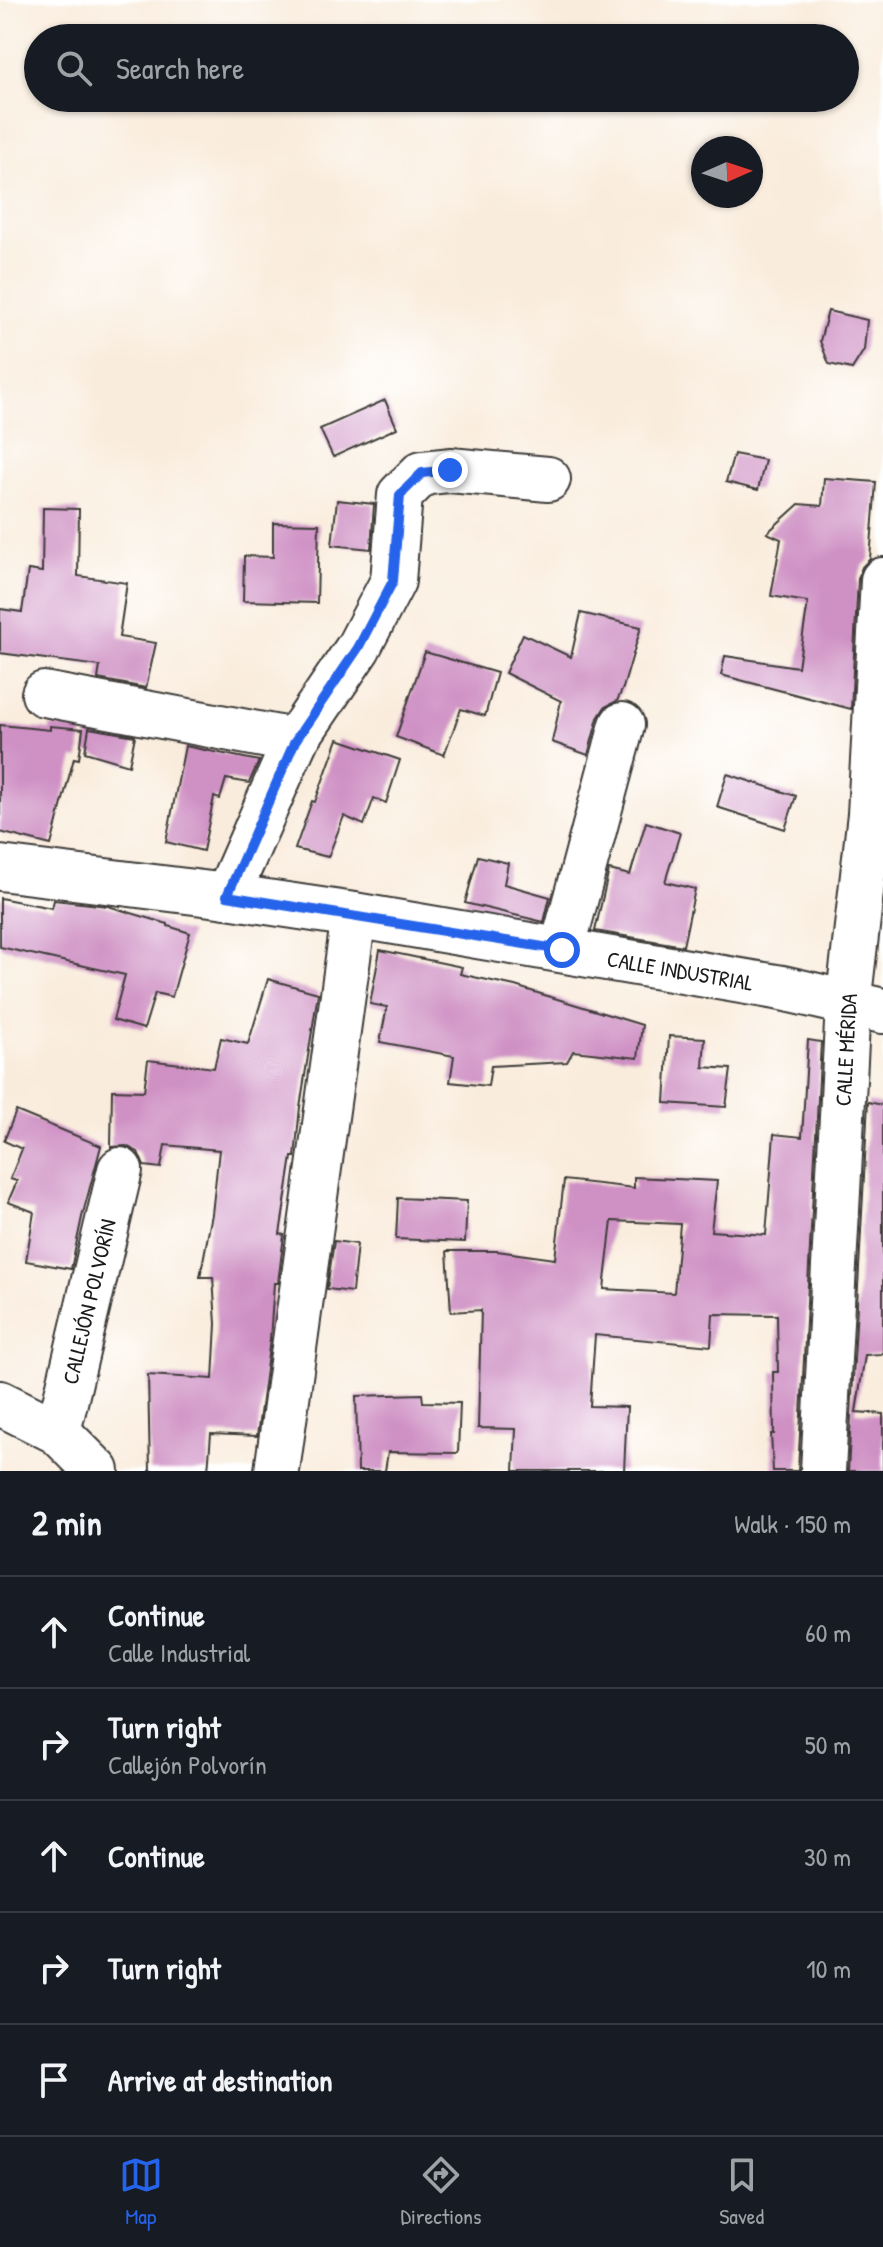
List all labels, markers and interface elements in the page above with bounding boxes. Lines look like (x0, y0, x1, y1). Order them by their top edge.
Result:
search box (24, 24, 859, 112)
icon: search (52, 46, 96, 90)
text: Search here (116, 48, 244, 88)
north arrow (691, 136, 763, 208)
route end (432, 452, 468, 488)
route start (544, 932, 580, 968)
street label: CALLE INDUSTRIAL (605, 943, 756, 998)
street label: CALLE MÉRIDA (828, 991, 864, 1107)
street label: CALLEJÓN POLVORÍN (55, 1216, 123, 1387)
text: 2 min (32, 1500, 102, 1546)
text: Walk · 150 m (734, 1506, 851, 1541)
text: Continue (108, 1595, 205, 1635)
icon: ahead (32, 1610, 76, 1654)
text: 60 m (805, 1615, 851, 1650)
text: Calle Industrial (108, 1635, 250, 1670)
text: Turn right (108, 1707, 221, 1747)
icon: right (32, 1722, 76, 1766)
text: 50 m (805, 1727, 851, 1762)
text: Callejón Polvorín (108, 1747, 267, 1782)
icon: ahead (32, 1834, 76, 1878)
text: Continue (108, 1836, 205, 1876)
text: 30 m (804, 1839, 851, 1874)
icon: right (32, 1946, 76, 1990)
text: Turn right (108, 1948, 221, 1988)
text: 10 m (806, 1951, 851, 1986)
icon: arrive (32, 2058, 76, 2102)
text: Arrive at destination (108, 2060, 333, 2100)
tab: Map (119, 2153, 163, 2231)
tab: Directions (401, 2153, 482, 2231)
tab: Saved (719, 2153, 764, 2231)

